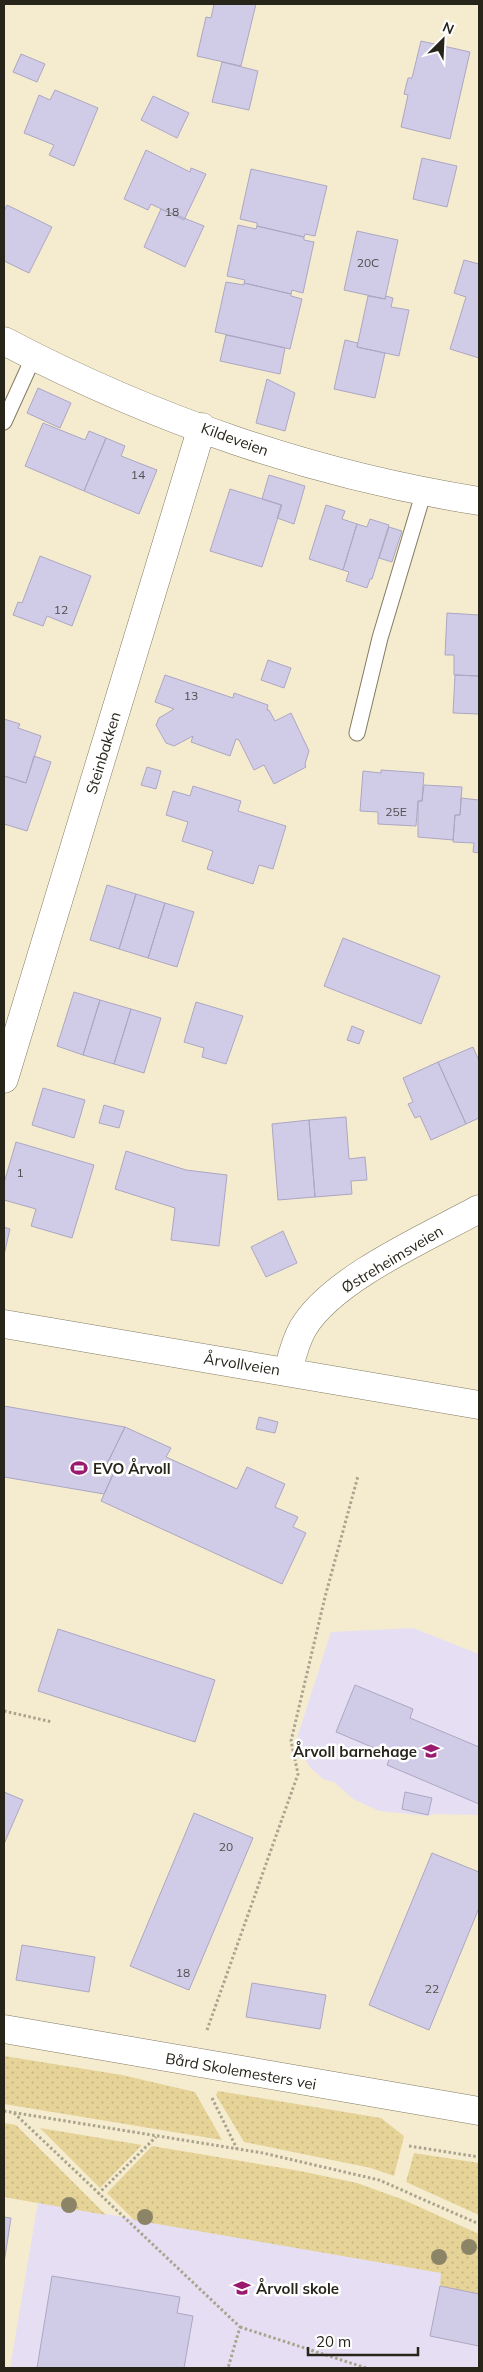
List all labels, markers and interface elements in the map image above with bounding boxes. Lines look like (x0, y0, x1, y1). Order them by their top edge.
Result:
north arrow (418, 15, 468, 65)
text: N (440, 18, 457, 38)
house number: 18 (165, 204, 179, 219)
house number: 20C (357, 255, 379, 270)
street label: Kildeveien (199, 418, 271, 460)
house number: 14 (131, 467, 145, 482)
house number: 12 (54, 602, 68, 617)
house number: 13 (184, 688, 198, 703)
street label: Steinbakken (81, 709, 125, 797)
house number: 25E (385, 804, 407, 819)
house number: 1 (16, 1165, 24, 1180)
street label: Østreheimsveien (338, 1221, 446, 1297)
street label: Årvollveien (202, 1348, 282, 1379)
sports icon: EVO Årvoll (69, 1458, 89, 1478)
place label: EVO Årvoll (93, 1458, 171, 1478)
place label: Årvoll barnehage (293, 1741, 417, 1761)
school or university icon: Årvoll barnehage (421, 1741, 441, 1761)
house number: 20 (219, 1839, 233, 1854)
house number: 18 (176, 1965, 190, 1980)
house number: 22 (425, 1981, 439, 1996)
street label: Bård Skolemesters vei (164, 2048, 318, 2094)
school or university icon: Årvoll skole (232, 2278, 252, 2298)
place label: Årvoll skole (256, 2278, 339, 2298)
scale bar (308, 2324, 418, 2356)
text: 20 m (316, 2332, 351, 2351)

